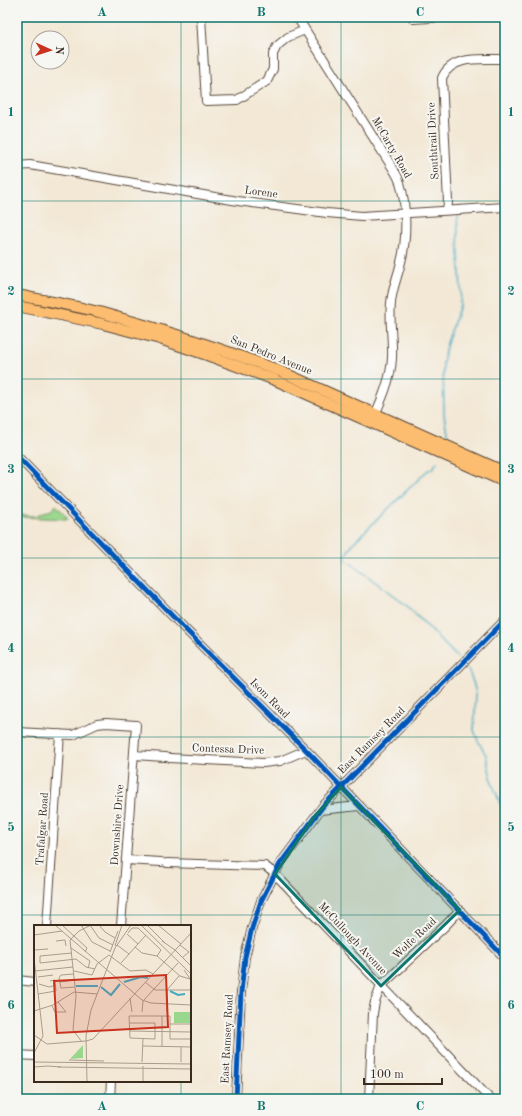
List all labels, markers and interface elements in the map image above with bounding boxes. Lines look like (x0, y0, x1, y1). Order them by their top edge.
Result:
text: A (97, 6, 107, 19)
text: B (256, 6, 266, 19)
text: C (416, 6, 424, 19)
north arrow (30, 30, 70, 70)
text: N (53, 46, 64, 56)
street label: Southtrail Drive (426, 102, 442, 180)
text: 1 (7, 106, 15, 119)
text: 1 (507, 106, 515, 119)
street label: McCarty Road (369, 116, 413, 181)
street label: Lorene (244, 185, 278, 201)
text: 2 (7, 285, 15, 298)
text: 2 (507, 285, 515, 298)
street label: San Pedro Avenue (229, 335, 313, 377)
text: 3 (7, 463, 15, 476)
text: 3 (507, 463, 515, 476)
text: 4 (7, 642, 15, 655)
text: 4 (507, 642, 515, 655)
street label: Isom Road (247, 677, 291, 721)
street label: East Ramsey Road (336, 705, 408, 777)
street label: Contessa Drive (192, 743, 264, 757)
street label: Downshire Drive (110, 784, 126, 866)
street label: Trafalgar Road (35, 792, 51, 866)
text: 5 (7, 821, 15, 834)
text: 5 (507, 821, 515, 834)
street label: McCullough Avenue (316, 901, 388, 977)
street label: Wolfe Road (391, 916, 439, 962)
inset map (34, 925, 191, 1082)
street label: East Ramsey Road (220, 994, 236, 1084)
text: 6 (7, 999, 15, 1012)
text: 6 (507, 999, 515, 1012)
scale bar (364, 1060, 442, 1086)
text: 100 m (370, 1069, 404, 1081)
text: A (97, 1100, 107, 1113)
text: B (256, 1100, 266, 1113)
text: C (416, 1100, 424, 1113)

